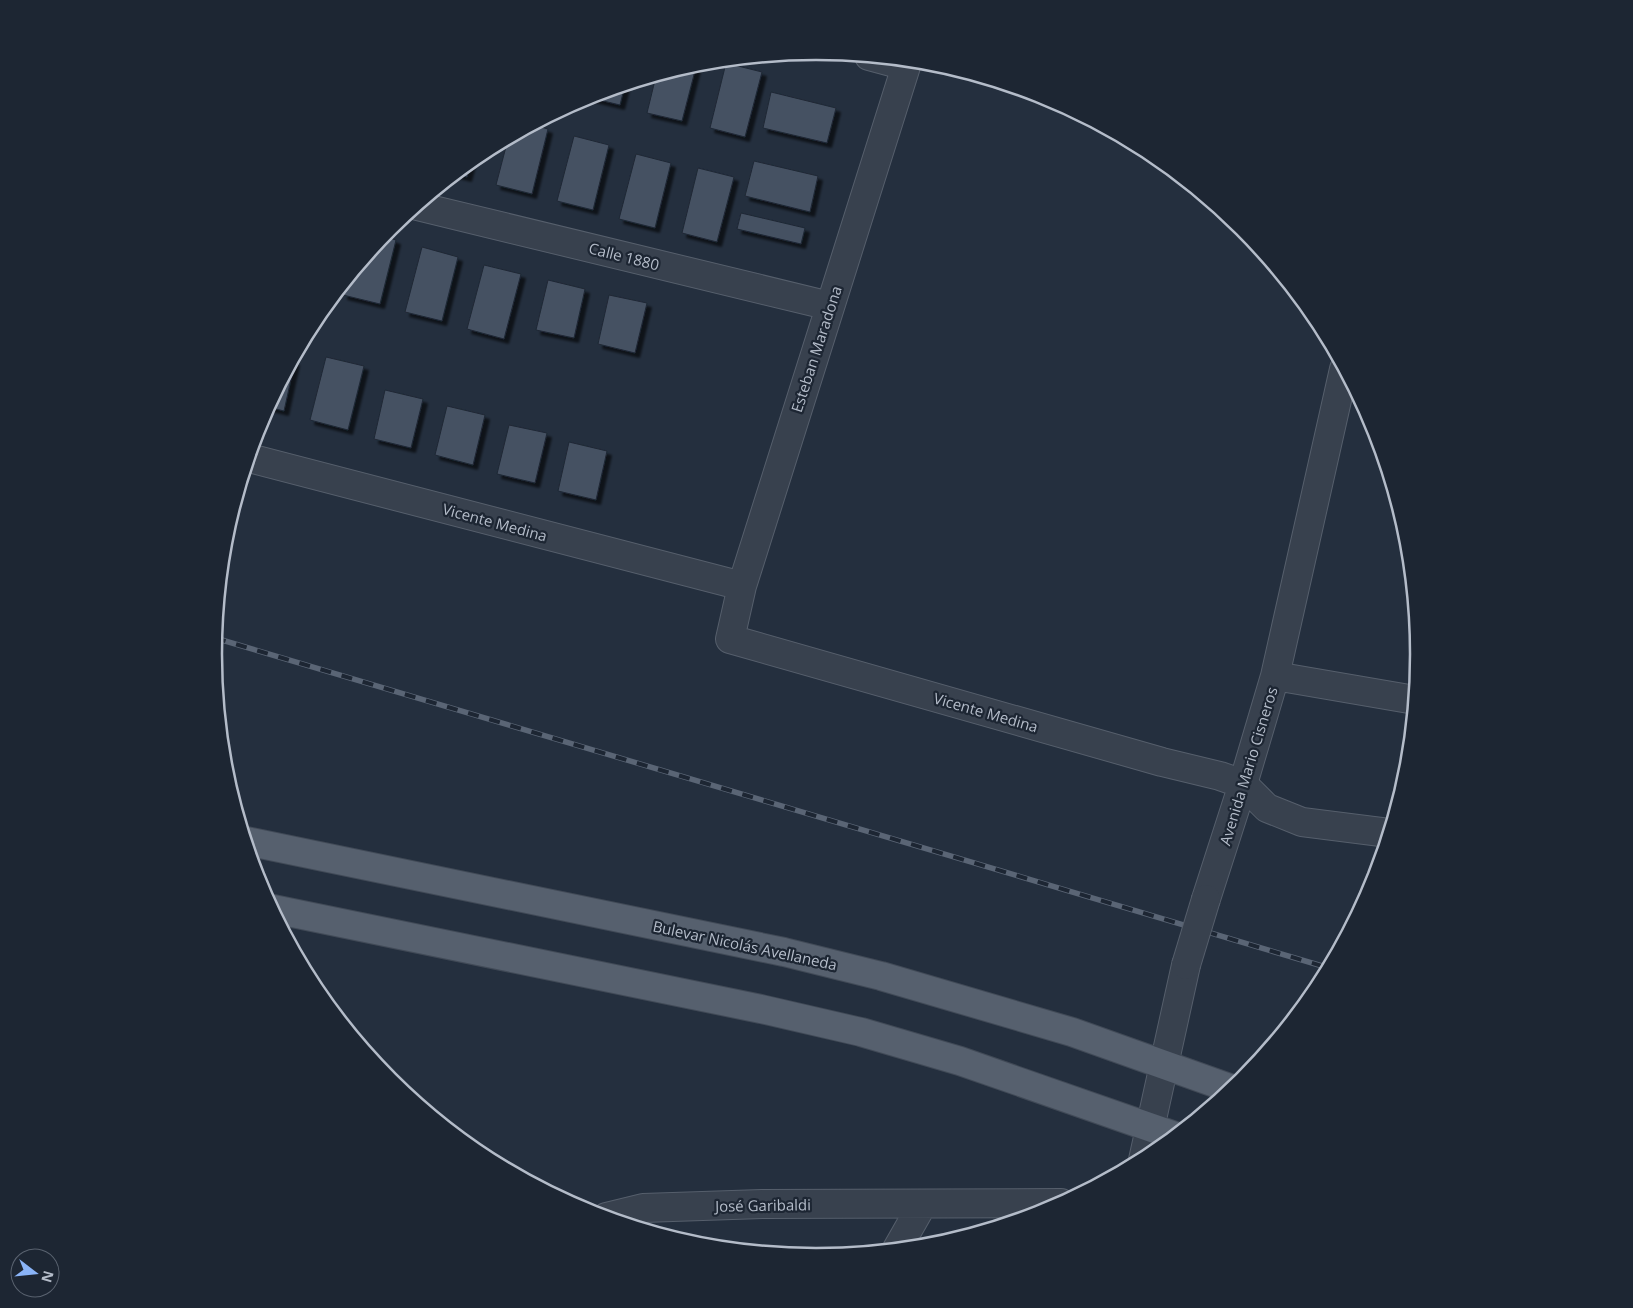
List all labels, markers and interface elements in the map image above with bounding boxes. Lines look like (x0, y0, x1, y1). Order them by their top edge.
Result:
street label: Calle 1880 (587, 238, 661, 274)
street label: Esteban Maradona (786, 283, 846, 415)
street label: Vicente Medina (440, 498, 550, 546)
street label: Avenida Mario Cisneros (1214, 684, 1282, 848)
street label: Vicente Medina (932, 688, 1040, 736)
street label: Bulevar Nicolás Avellaneda (651, 916, 839, 974)
street label: José Garibaldi (713, 1194, 811, 1216)
north arrow (10, 1248, 60, 1298)
text: N (37, 1269, 59, 1285)

